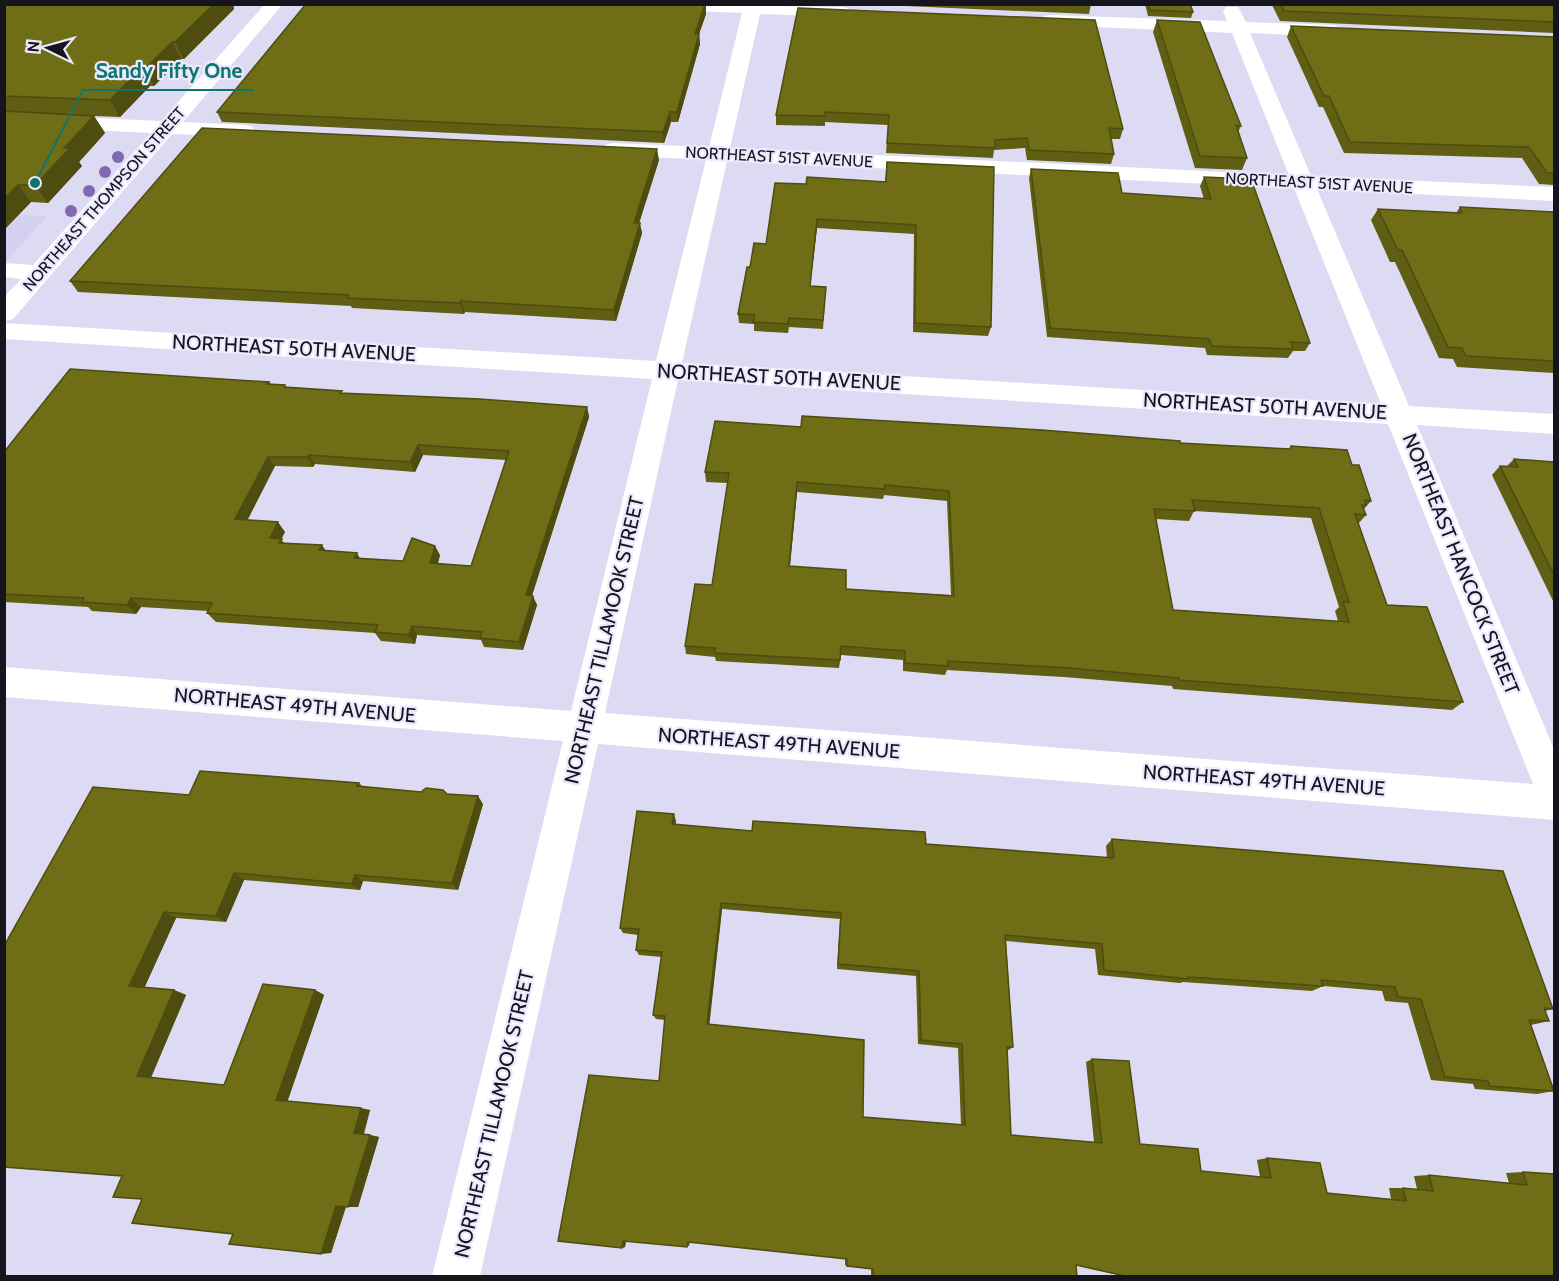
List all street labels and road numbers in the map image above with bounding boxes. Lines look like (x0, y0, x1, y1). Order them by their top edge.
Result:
street label: NORTHEAST THOMPSON STREET (19, 103, 189, 295)
street label: NORTHEAST 51ST AVENUE (685, 143, 873, 171)
street label: NORTHEAST 51ST AVENUE (1225, 169, 1413, 197)
street label: NORTHEAST 50TH AVENUE (171, 330, 417, 366)
street label: NORTHEAST 50TH AVENUE (656, 359, 902, 395)
street label: NORTHEAST 50TH AVENUE (1142, 388, 1388, 424)
street label: NORTHEAST HANCOCK STREET (1397, 430, 1525, 698)
street label: NORTHEAST TILLAMOOK STREET (559, 494, 649, 786)
street label: NORTHEAST 49TH AVENUE (173, 682, 417, 728)
street label: NORTHEAST 49TH AVENUE (657, 723, 901, 763)
street label: NORTHEAST 49TH AVENUE (1142, 760, 1386, 800)
street label: NORTHEAST TILLAMOOK STREET (449, 968, 539, 1260)

